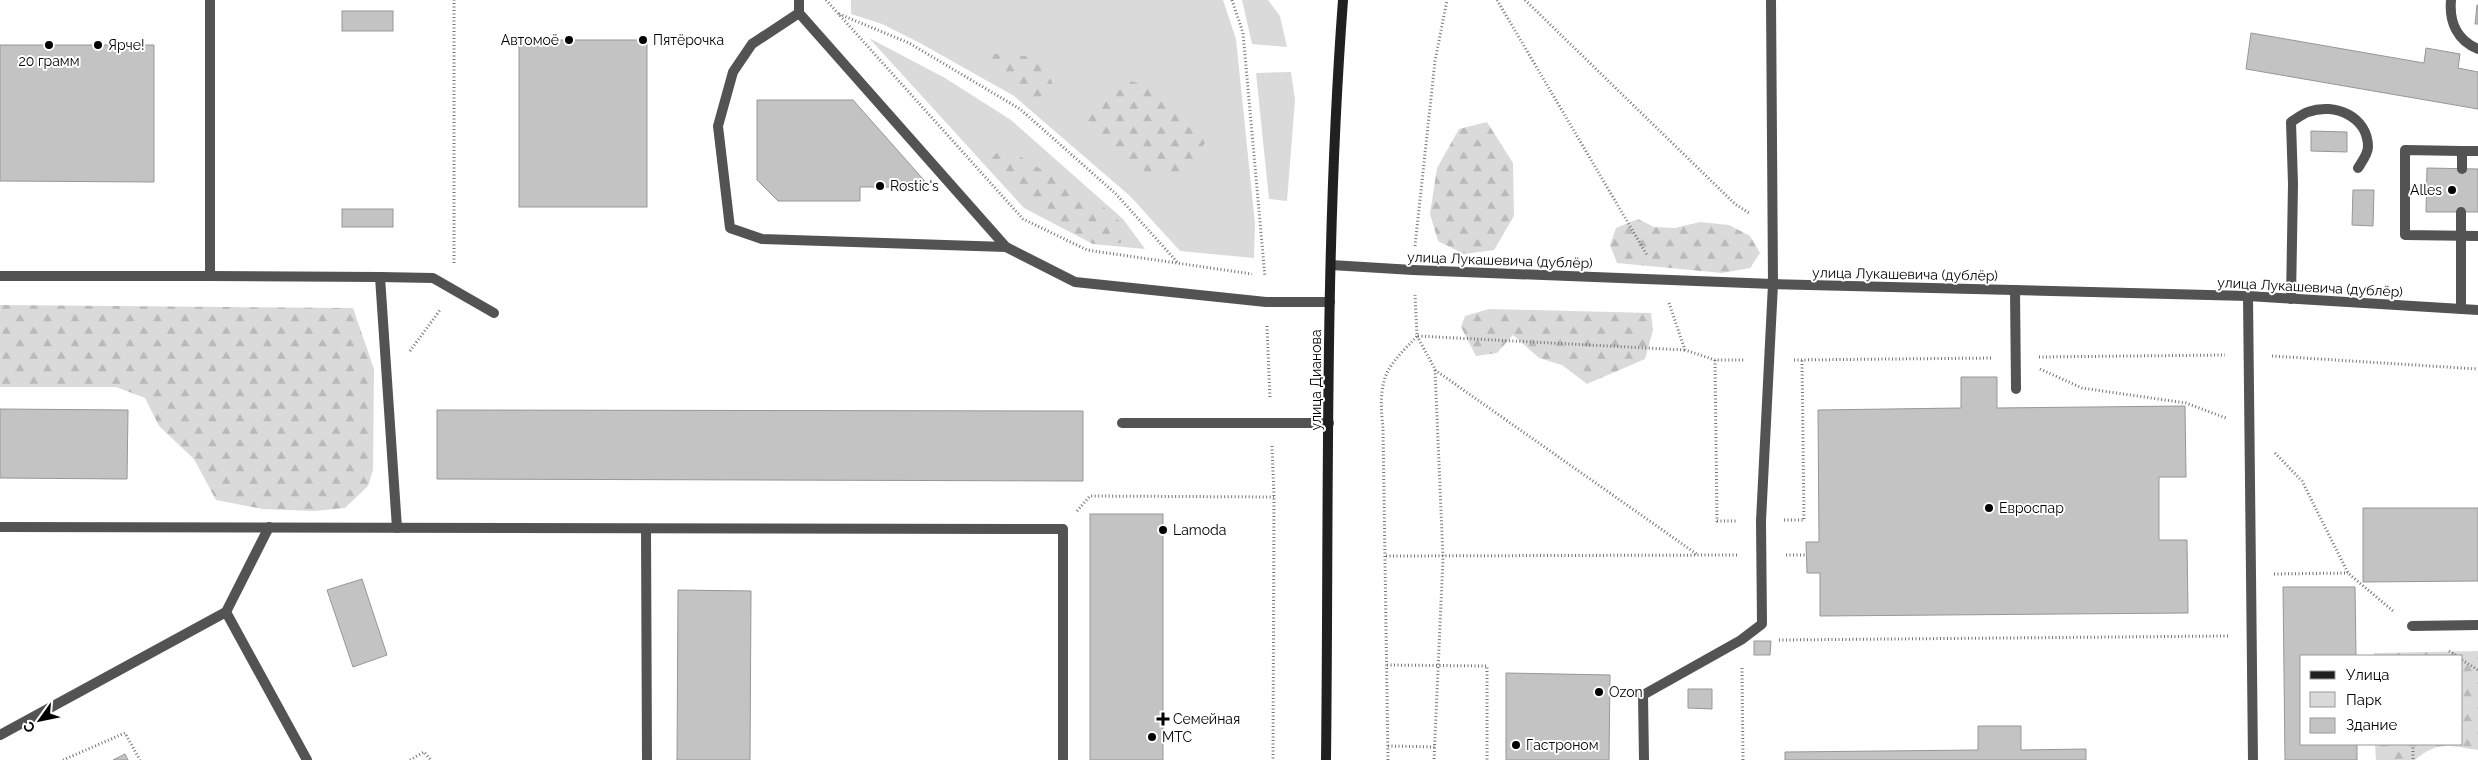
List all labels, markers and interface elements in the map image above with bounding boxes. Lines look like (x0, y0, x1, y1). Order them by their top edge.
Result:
place label: Автомоё (501, 32, 559, 48)
place label: Пятёрочка (653, 32, 724, 48)
marker: Автомоё (563, 34, 575, 46)
marker: Пятёрочка (637, 34, 649, 46)
place label: Ярче! (108, 37, 145, 53)
marker: 20 грамм (43, 39, 55, 51)
marker: Ярче! (92, 39, 104, 51)
place label: 20 грамм (19, 53, 80, 69)
place label: Rostic's (890, 178, 939, 194)
marker: Rostic's (874, 180, 886, 192)
place label: Alles (2410, 182, 2442, 198)
marker: Alles (2446, 184, 2458, 196)
street label: улица Лукашевича (дублёр) (1407, 249, 1593, 271)
street label: улица Лукашевича (дублёр) (1812, 264, 1998, 284)
street label: улица Лукашевича (дублёр) (2217, 274, 2403, 300)
street label: улица Дианова (1308, 329, 1324, 431)
place label: Евроспар (1999, 500, 2064, 516)
marker: Евроспар (1983, 502, 1995, 514)
place label: Lamoda (1173, 522, 1226, 538)
marker: Lamoda (1157, 524, 1169, 536)
legend (2300, 655, 2463, 745)
text: Улица (2346, 666, 2390, 684)
place label: Ozon (1609, 684, 1643, 700)
marker: Ozon (1593, 686, 1605, 698)
text: Парк (2346, 691, 2382, 709)
north arrow (15, 695, 65, 745)
place label: Семейная (1173, 711, 1240, 727)
marker: Семейная (1157, 713, 1169, 725)
text: Здание (2346, 716, 2398, 734)
text: С (20, 718, 38, 735)
place label: МТС (1162, 729, 1192, 745)
marker: МТС (1146, 731, 1158, 743)
place label: Гастроном (1526, 737, 1599, 753)
marker: Гастроном (1510, 739, 1522, 751)

